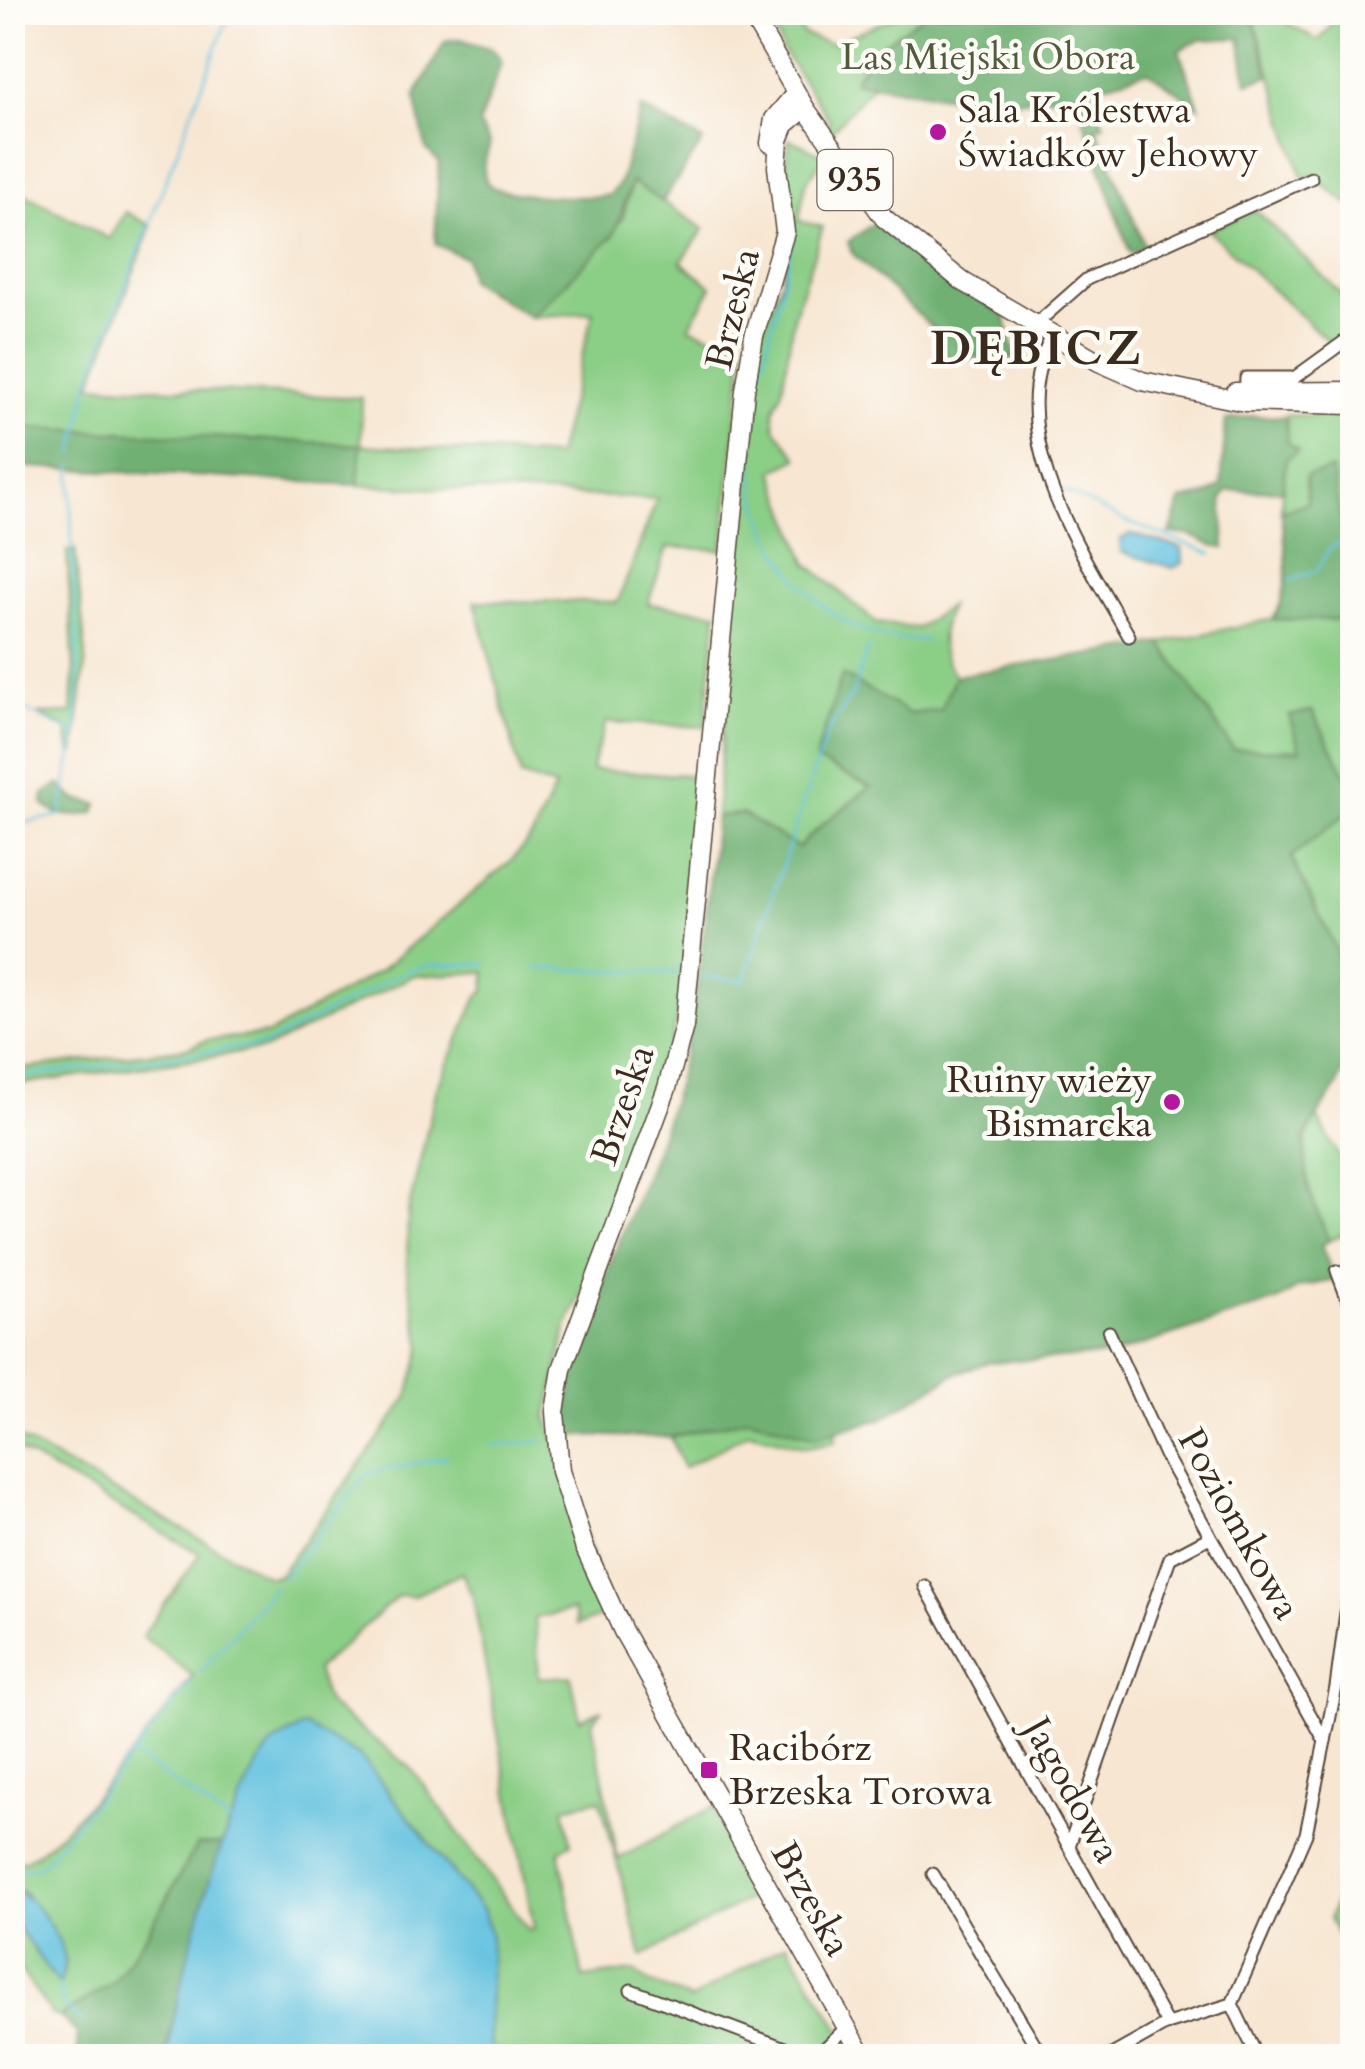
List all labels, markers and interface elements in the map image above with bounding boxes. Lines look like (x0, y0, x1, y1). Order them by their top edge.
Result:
park label: Las Miejski Obora (841, 31, 1135, 83)
place label: Sala Królestwa Świadków Jehowy (958, 84, 1258, 180)
marker: Sala Królestwa Świadków Jehowy (927, 121, 949, 143)
road number: 935 (818, 150, 892, 210)
street label: Brzeska (693, 243, 773, 375)
district label: DĘBICZ (930, 316, 1144, 381)
street label: Brzeska (578, 1038, 668, 1172)
place label: Ruiny wieży Bismarcka (947, 1054, 1152, 1150)
marker: Ruiny wieży Bismarcka (1161, 1091, 1183, 1113)
street label: Poziomkowa (1165, 1419, 1313, 1629)
street label: Jagodowa (1008, 1704, 1133, 1872)
place label: Racibórz Brzeska Torowa (729, 1722, 992, 1818)
marker: Racibórz Brzeska Torowa (698, 1759, 720, 1781)
street label: Brzeska (758, 1832, 864, 1966)

